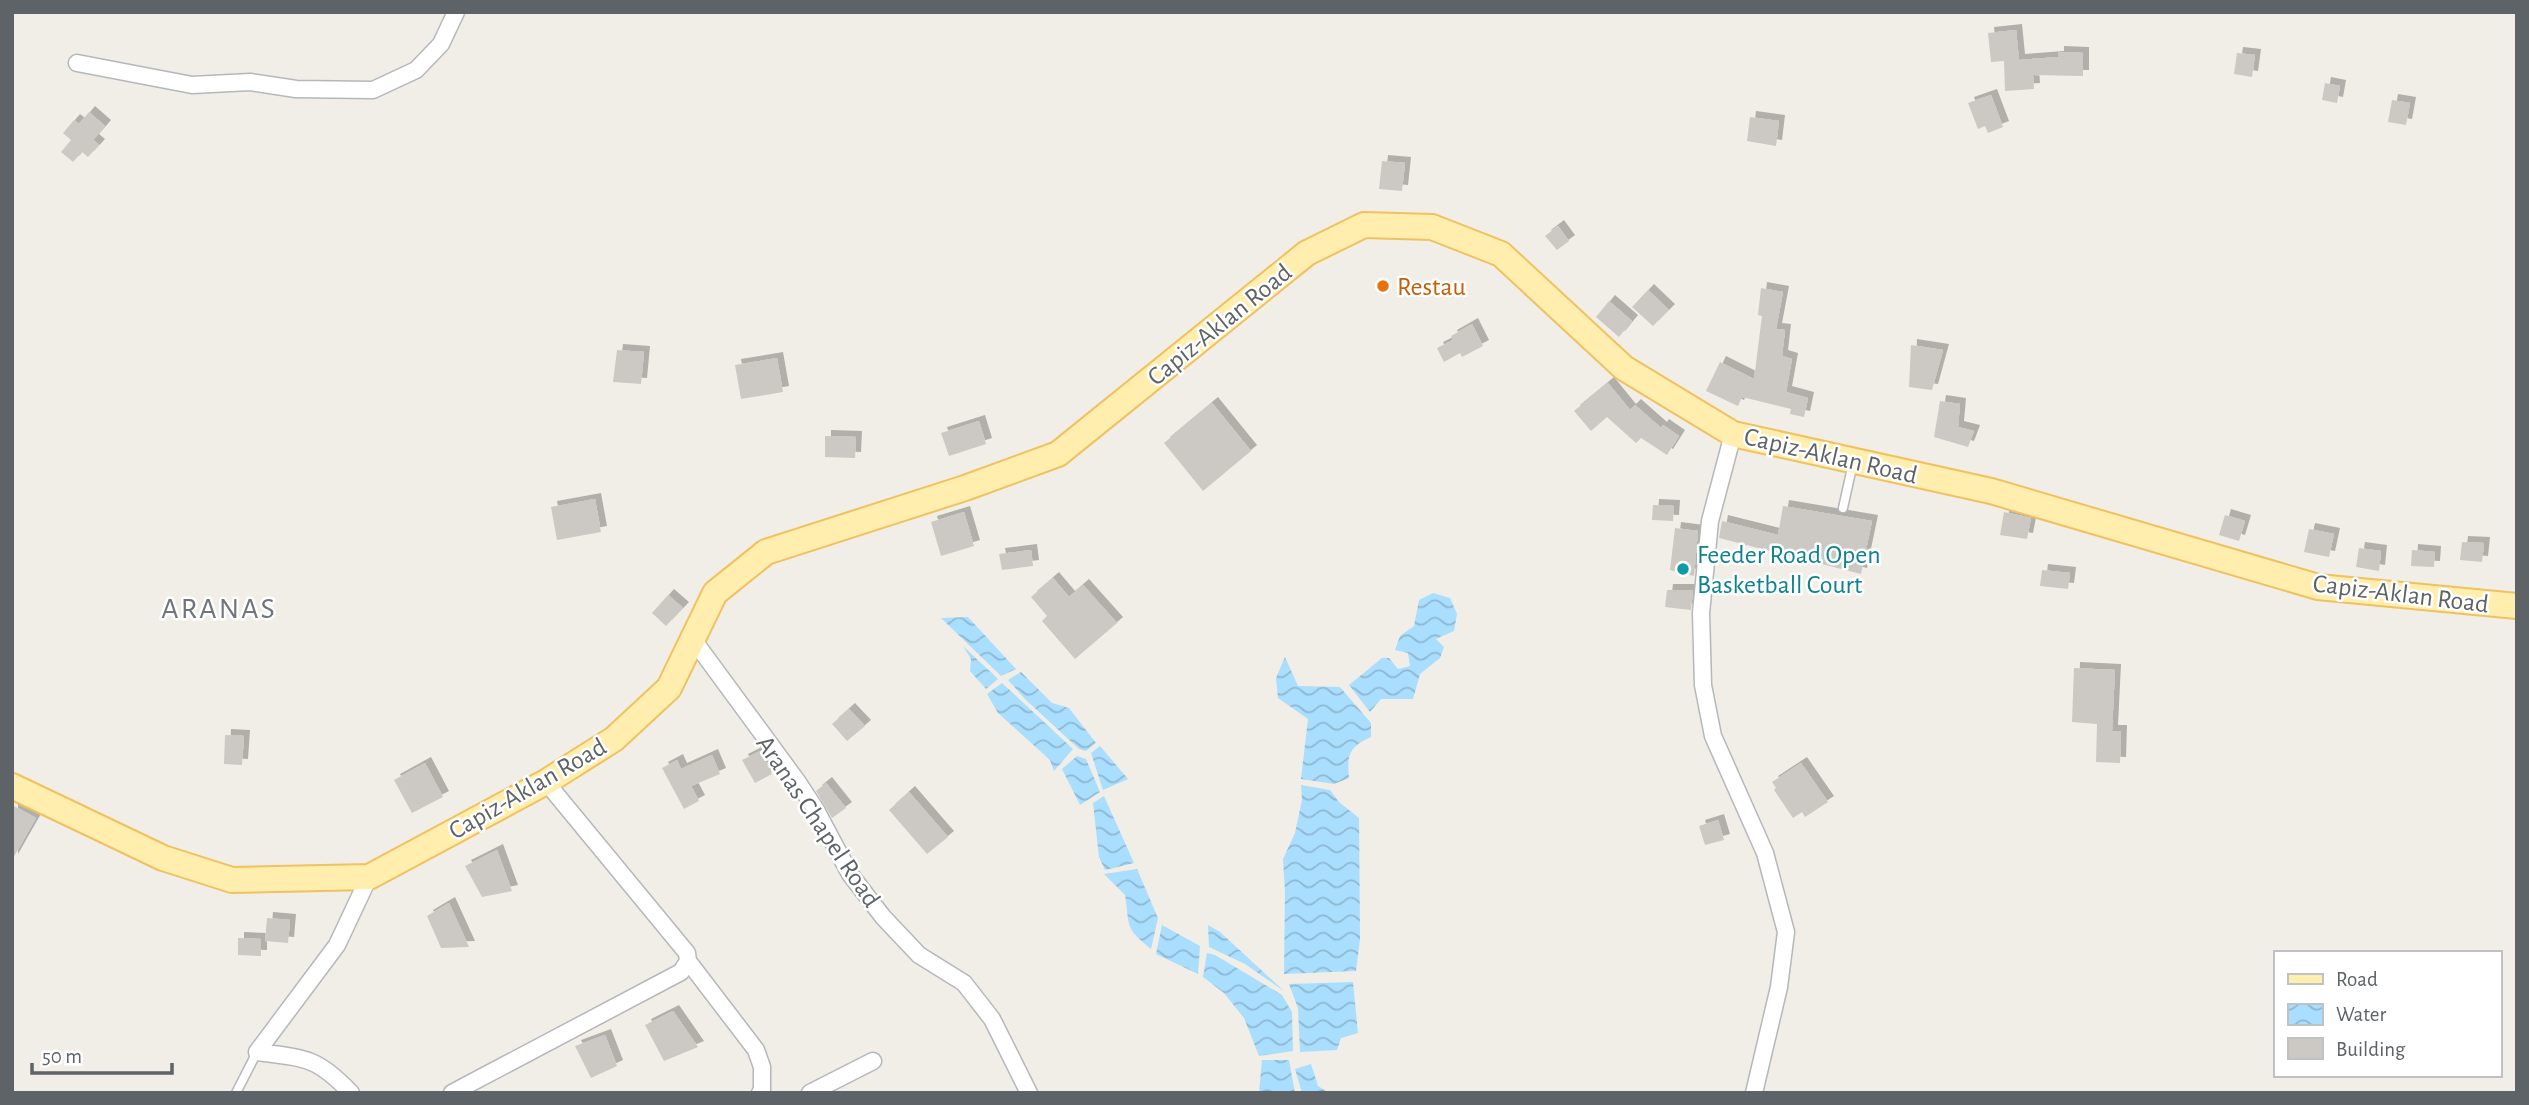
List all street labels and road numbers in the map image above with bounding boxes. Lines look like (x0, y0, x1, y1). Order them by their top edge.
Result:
street label: Capiz-Aklan Road (1143, 259, 1297, 391)
street label: Capiz-Aklan Road (1742, 423, 1920, 489)
street label: Capiz-Aklan Road (2311, 570, 2490, 618)
street label: Aranas Chapel Road (751, 731, 885, 912)
street label: Capiz-Aklan Road (444, 733, 611, 844)

